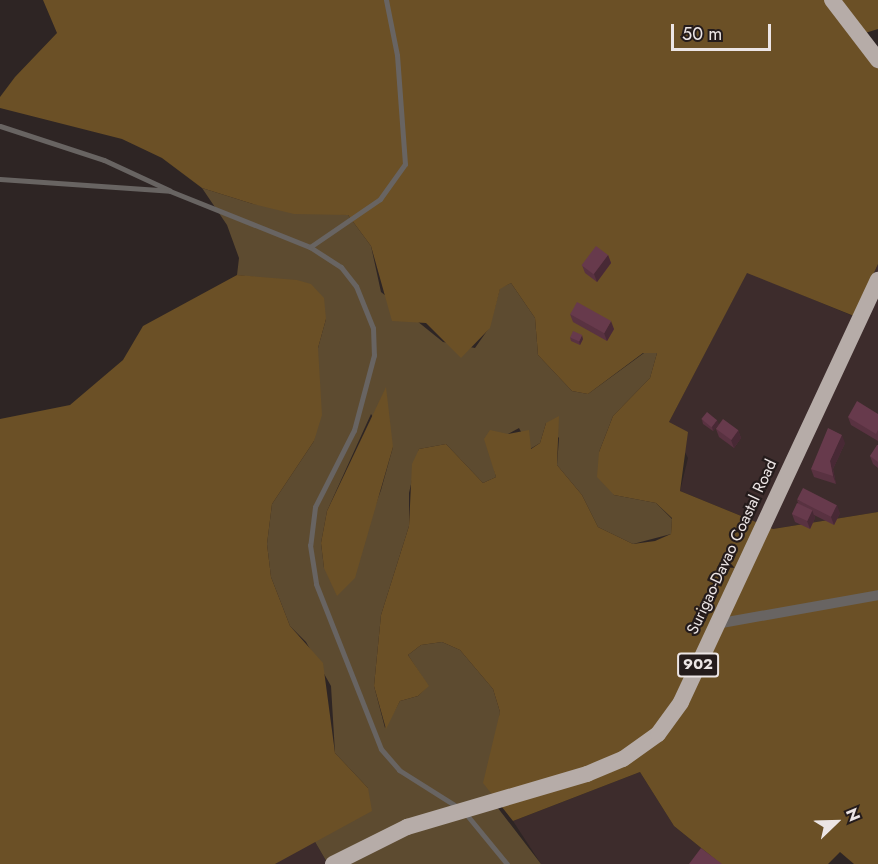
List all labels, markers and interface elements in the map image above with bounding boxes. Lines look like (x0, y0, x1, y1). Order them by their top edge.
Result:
scale bar (674, 12, 774, 50)
text: 50 m (682, 21, 722, 47)
street label: Surigao-Davao Coastal Road (683, 456, 781, 638)
road number: 902 (677, 653, 719, 677)
north arrow (806, 792, 866, 852)
text: N (840, 804, 866, 825)

